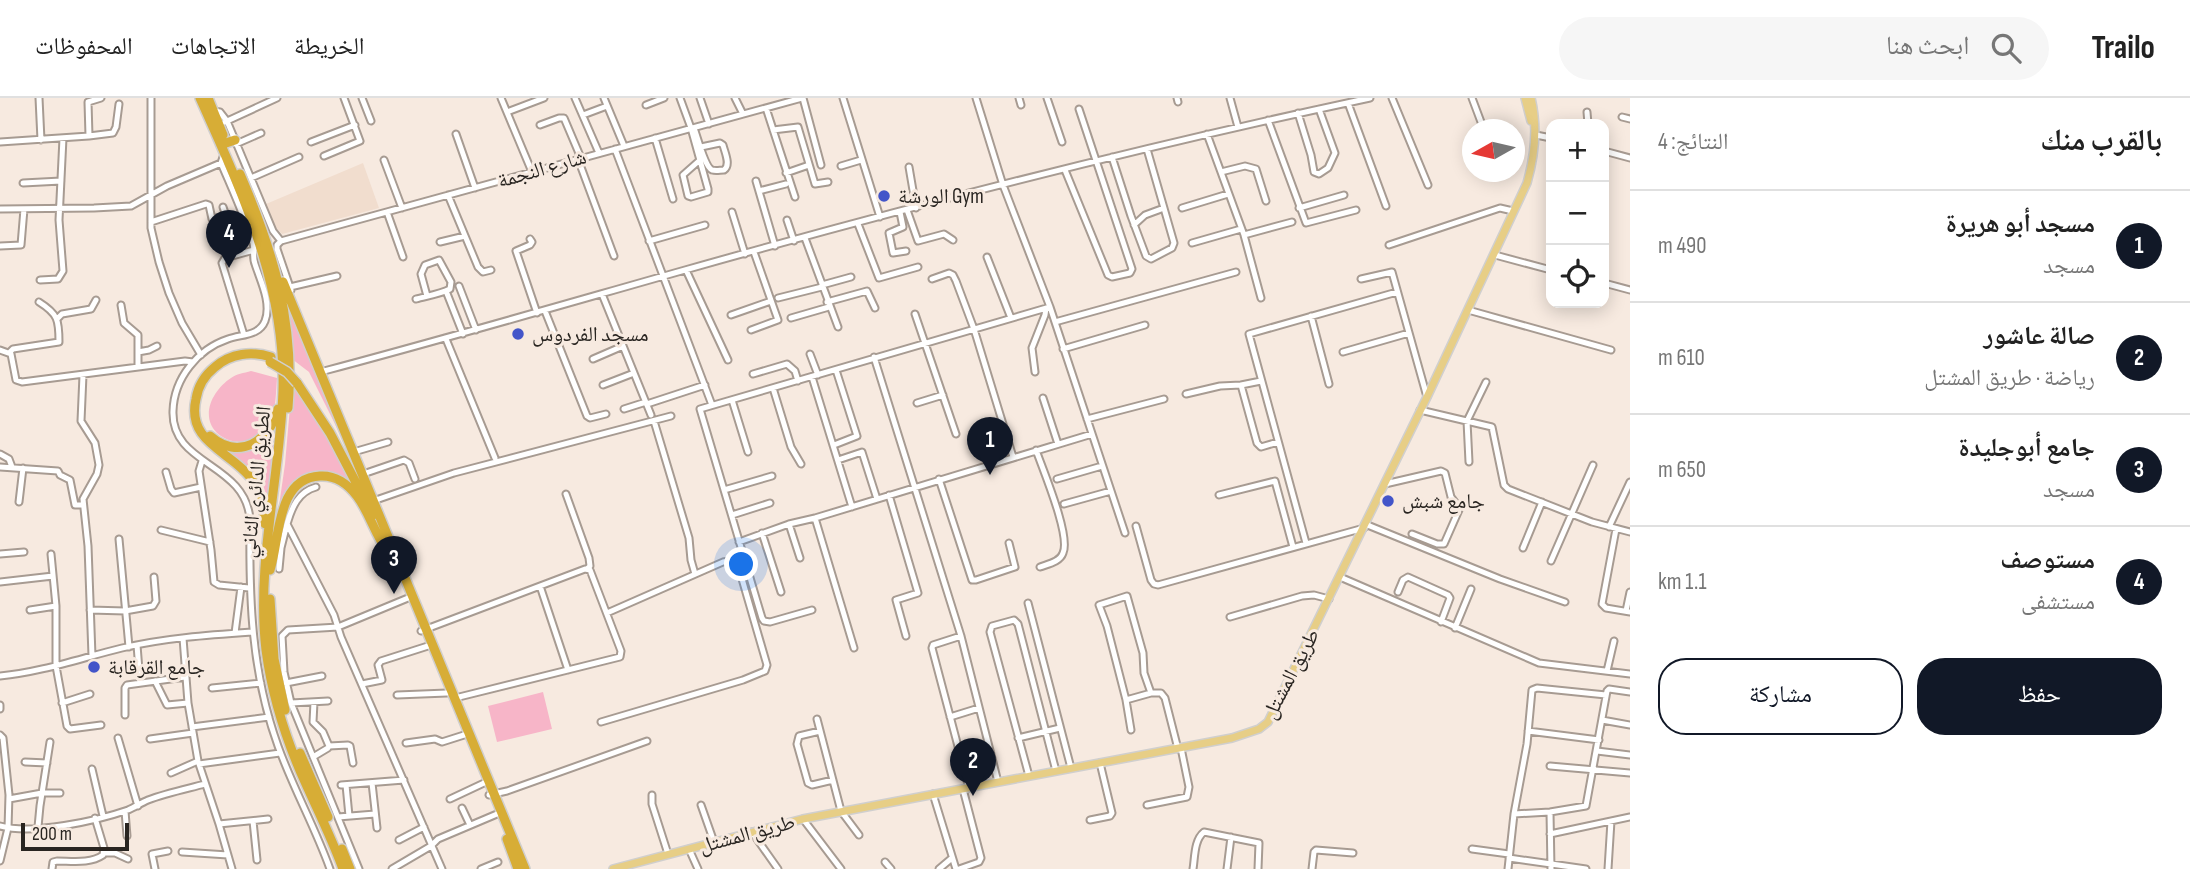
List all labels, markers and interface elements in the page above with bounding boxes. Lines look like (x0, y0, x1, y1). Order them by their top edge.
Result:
search box (1559, 17, 2049, 80)
text: Trailo (2091, 28, 2155, 68)
icon: search (1987, 29, 2025, 67)
text: ابحث هنا (1886, 31, 1969, 62)
text: المحفوظات (35, 32, 133, 61)
text: الاتجاهات (171, 32, 256, 61)
text: الخريطة (294, 32, 365, 61)
north arrow (1462, 119, 1525, 182)
map controls (1546, 119, 1609, 308)
button: + (1546, 119, 1609, 182)
text: بالقرب منك (2040, 123, 2162, 159)
text: النتائج: 4 (1658, 128, 1728, 156)
street label: شارع النجمة (495, 144, 589, 194)
button: − (1546, 182, 1609, 245)
place label: الورشة Gym (898, 184, 984, 209)
marker: الورشة Gym (876, 188, 892, 204)
text: مسجد أبو هريرة (1946, 209, 2095, 240)
pin: 4 (206, 210, 252, 268)
text: 490 m (1658, 232, 1707, 260)
text: 1 (2134, 232, 2144, 260)
button: locate (1546, 245, 1609, 308)
text: مسجد (2043, 252, 2095, 280)
text: صالة عاشور (1983, 321, 2095, 352)
place label: مسجد الفردوس (532, 322, 649, 347)
marker: مسجد الفردوس (510, 326, 526, 342)
text: 610 m (1658, 344, 1705, 372)
text: 2 (2134, 344, 2144, 372)
text: رياضة · طريق المشتل (1924, 364, 2095, 392)
street label: الطريق الدائري الثاني (236, 405, 280, 560)
pin: 1 (967, 417, 1013, 475)
text: جامع أبوجليدة (1958, 433, 2095, 464)
text: 650 m (1658, 456, 1706, 484)
text: 3 (2134, 456, 2144, 484)
text: مسجد (2043, 476, 2095, 504)
place label: جامع شبش (1402, 489, 1485, 514)
marker: جامع شبش (1380, 493, 1396, 509)
pin: 3 (371, 536, 417, 594)
text: مستوصف (2000, 545, 2095, 576)
your location (724, 547, 758, 581)
text: 1.1 km (1658, 568, 1707, 596)
text: 4 (2134, 568, 2144, 596)
text: مستشفى (2021, 588, 2095, 616)
street label: طريق المشتل (1257, 625, 1325, 723)
place label: جامع القرقابة (108, 655, 205, 680)
button: مشاركة (1658, 658, 1903, 735)
button: حفظ (1917, 658, 2162, 735)
marker: جامع القرقابة (86, 659, 102, 675)
pin: 2 (950, 738, 996, 796)
street label: طريق المشتل (696, 809, 798, 859)
scale bar (21, 820, 130, 852)
text: 200 m (32, 823, 72, 846)

